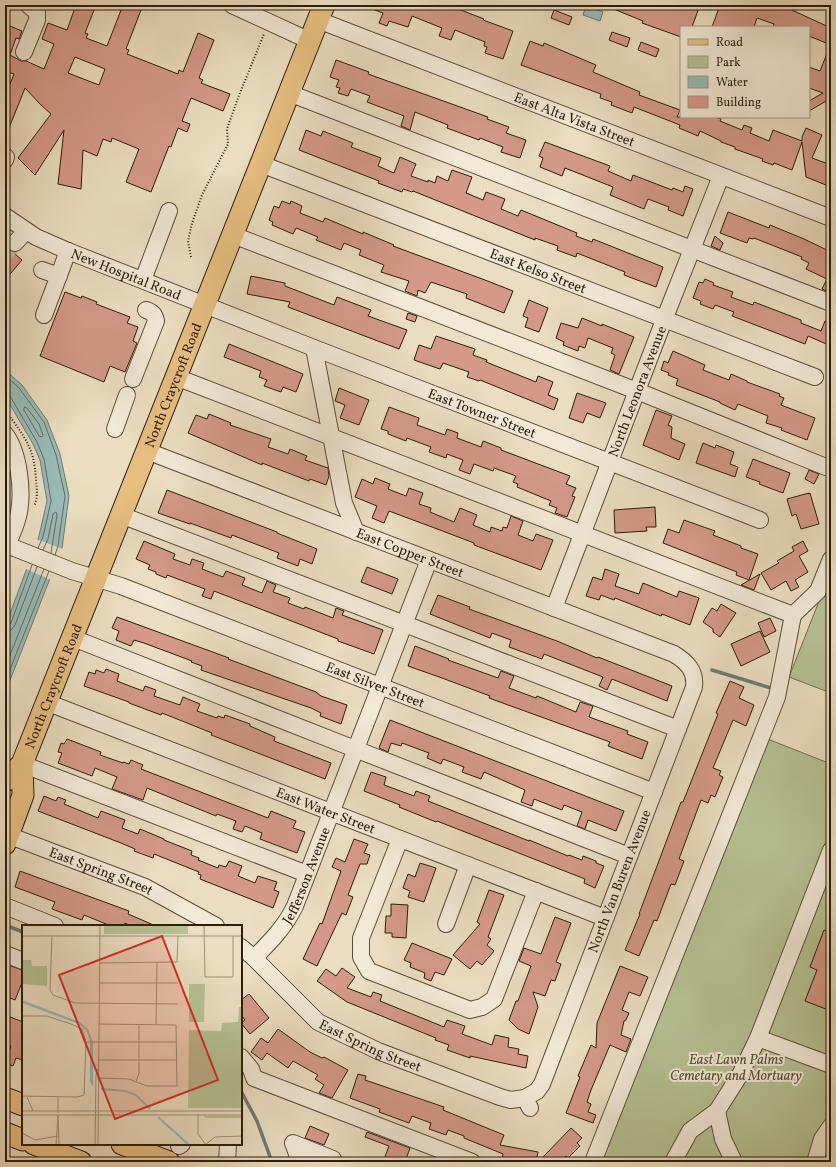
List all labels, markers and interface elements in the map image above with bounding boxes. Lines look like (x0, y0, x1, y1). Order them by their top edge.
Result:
legend (680, 26, 810, 118)
text: Road (716, 35, 743, 51)
text: Park (716, 55, 741, 71)
text: Water (716, 75, 748, 91)
street label: East Alta Vista Street (511, 89, 637, 152)
text: Building (716, 95, 761, 111)
street label: New Hospital Road (68, 245, 184, 306)
street label: East Kelso Street (487, 245, 589, 299)
street label: North Craycroft Road (141, 320, 208, 451)
street label: North Leonora Avenue (604, 323, 672, 460)
street label: East Towner Street (425, 385, 538, 444)
street label: East Copper Street (353, 524, 466, 583)
street label: North Craycroft Road (21, 621, 88, 752)
street label: East Silver Street (323, 658, 427, 713)
street label: East Water Street (273, 784, 378, 839)
street label: North Van Buren Avenue (584, 807, 657, 956)
street label: Jefferson Avenue (279, 824, 336, 929)
street label: East Spring Street (46, 844, 156, 901)
inset map (22, 925, 242, 1145)
street label: East Spring Street (315, 1016, 424, 1077)
park label: East Lawn Palms Cemetary and Mortuary (670, 1051, 803, 1086)

